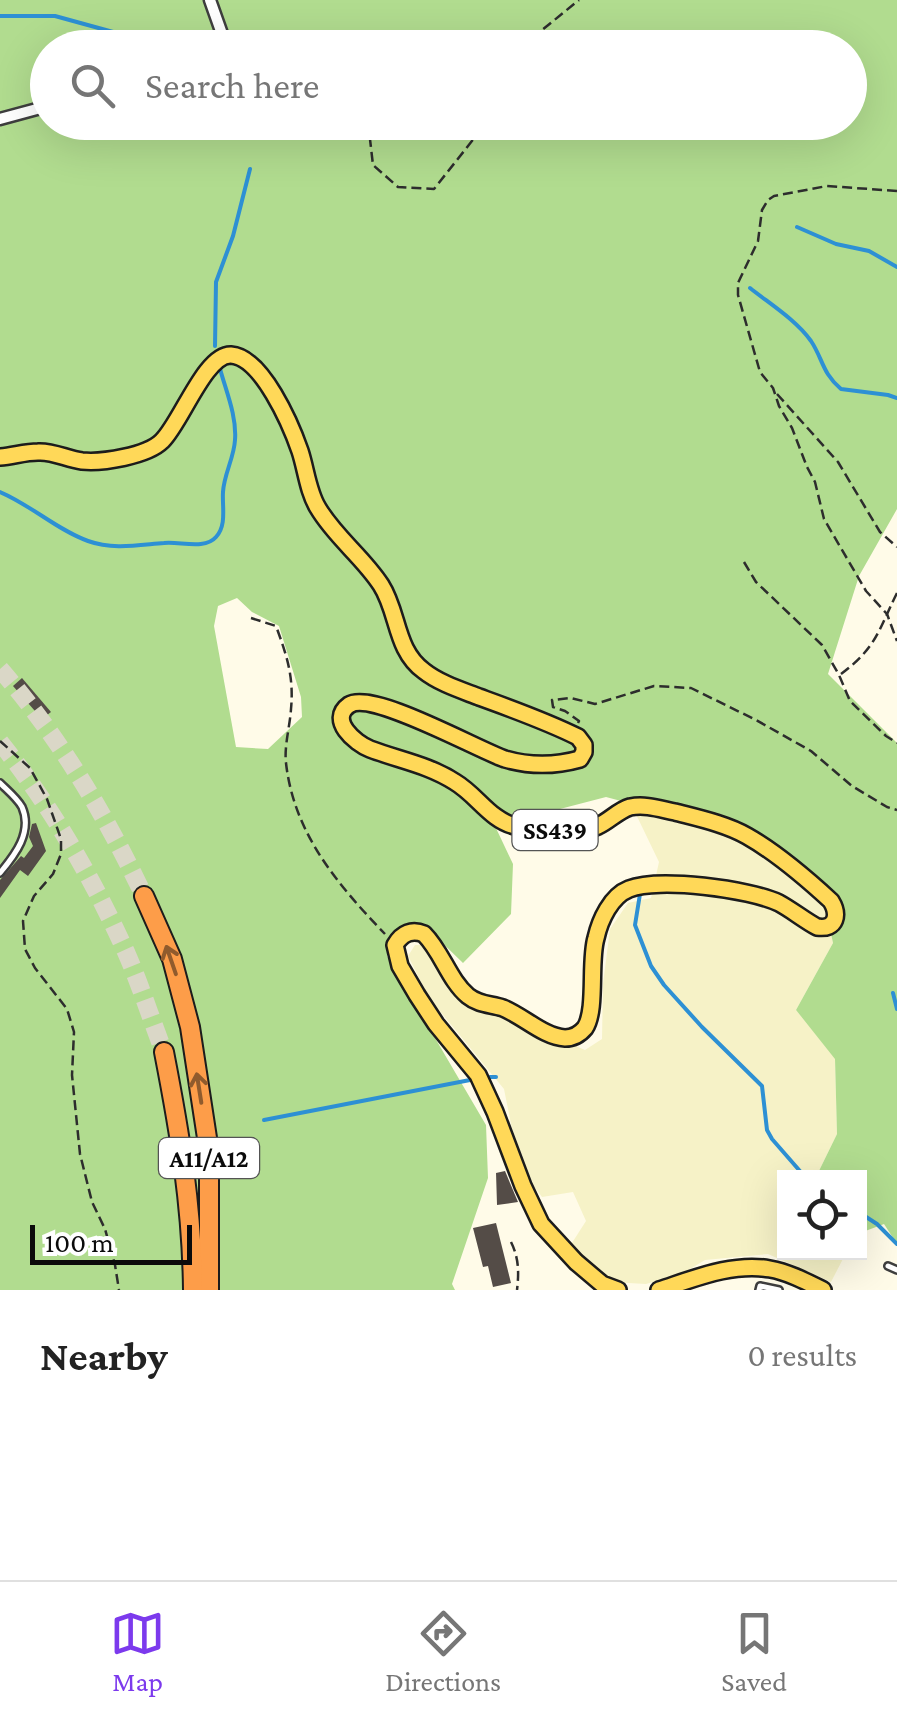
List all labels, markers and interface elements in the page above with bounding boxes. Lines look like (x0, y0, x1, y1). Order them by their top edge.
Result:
search box (30, 30, 867, 140)
icon: search (65, 58, 120, 113)
text: Search here (145, 64, 319, 106)
road number: SS439 (512, 810, 598, 850)
one-way arrow (161, 946, 179, 977)
one-way arrow (189, 1073, 208, 1105)
road number: A11/A12 (159, 1138, 259, 1178)
map controls (777, 1170, 867, 1260)
button: locate (777, 1170, 867, 1260)
scale bar (30, 1220, 192, 1264)
text: 100 m (45, 1227, 114, 1258)
text: Nearby (40, 1332, 168, 1379)
text: 0 results (747, 1337, 857, 1373)
tab: Map (110, 1606, 165, 1697)
tab: Directions (385, 1606, 501, 1697)
tab: Saved (721, 1606, 787, 1697)

